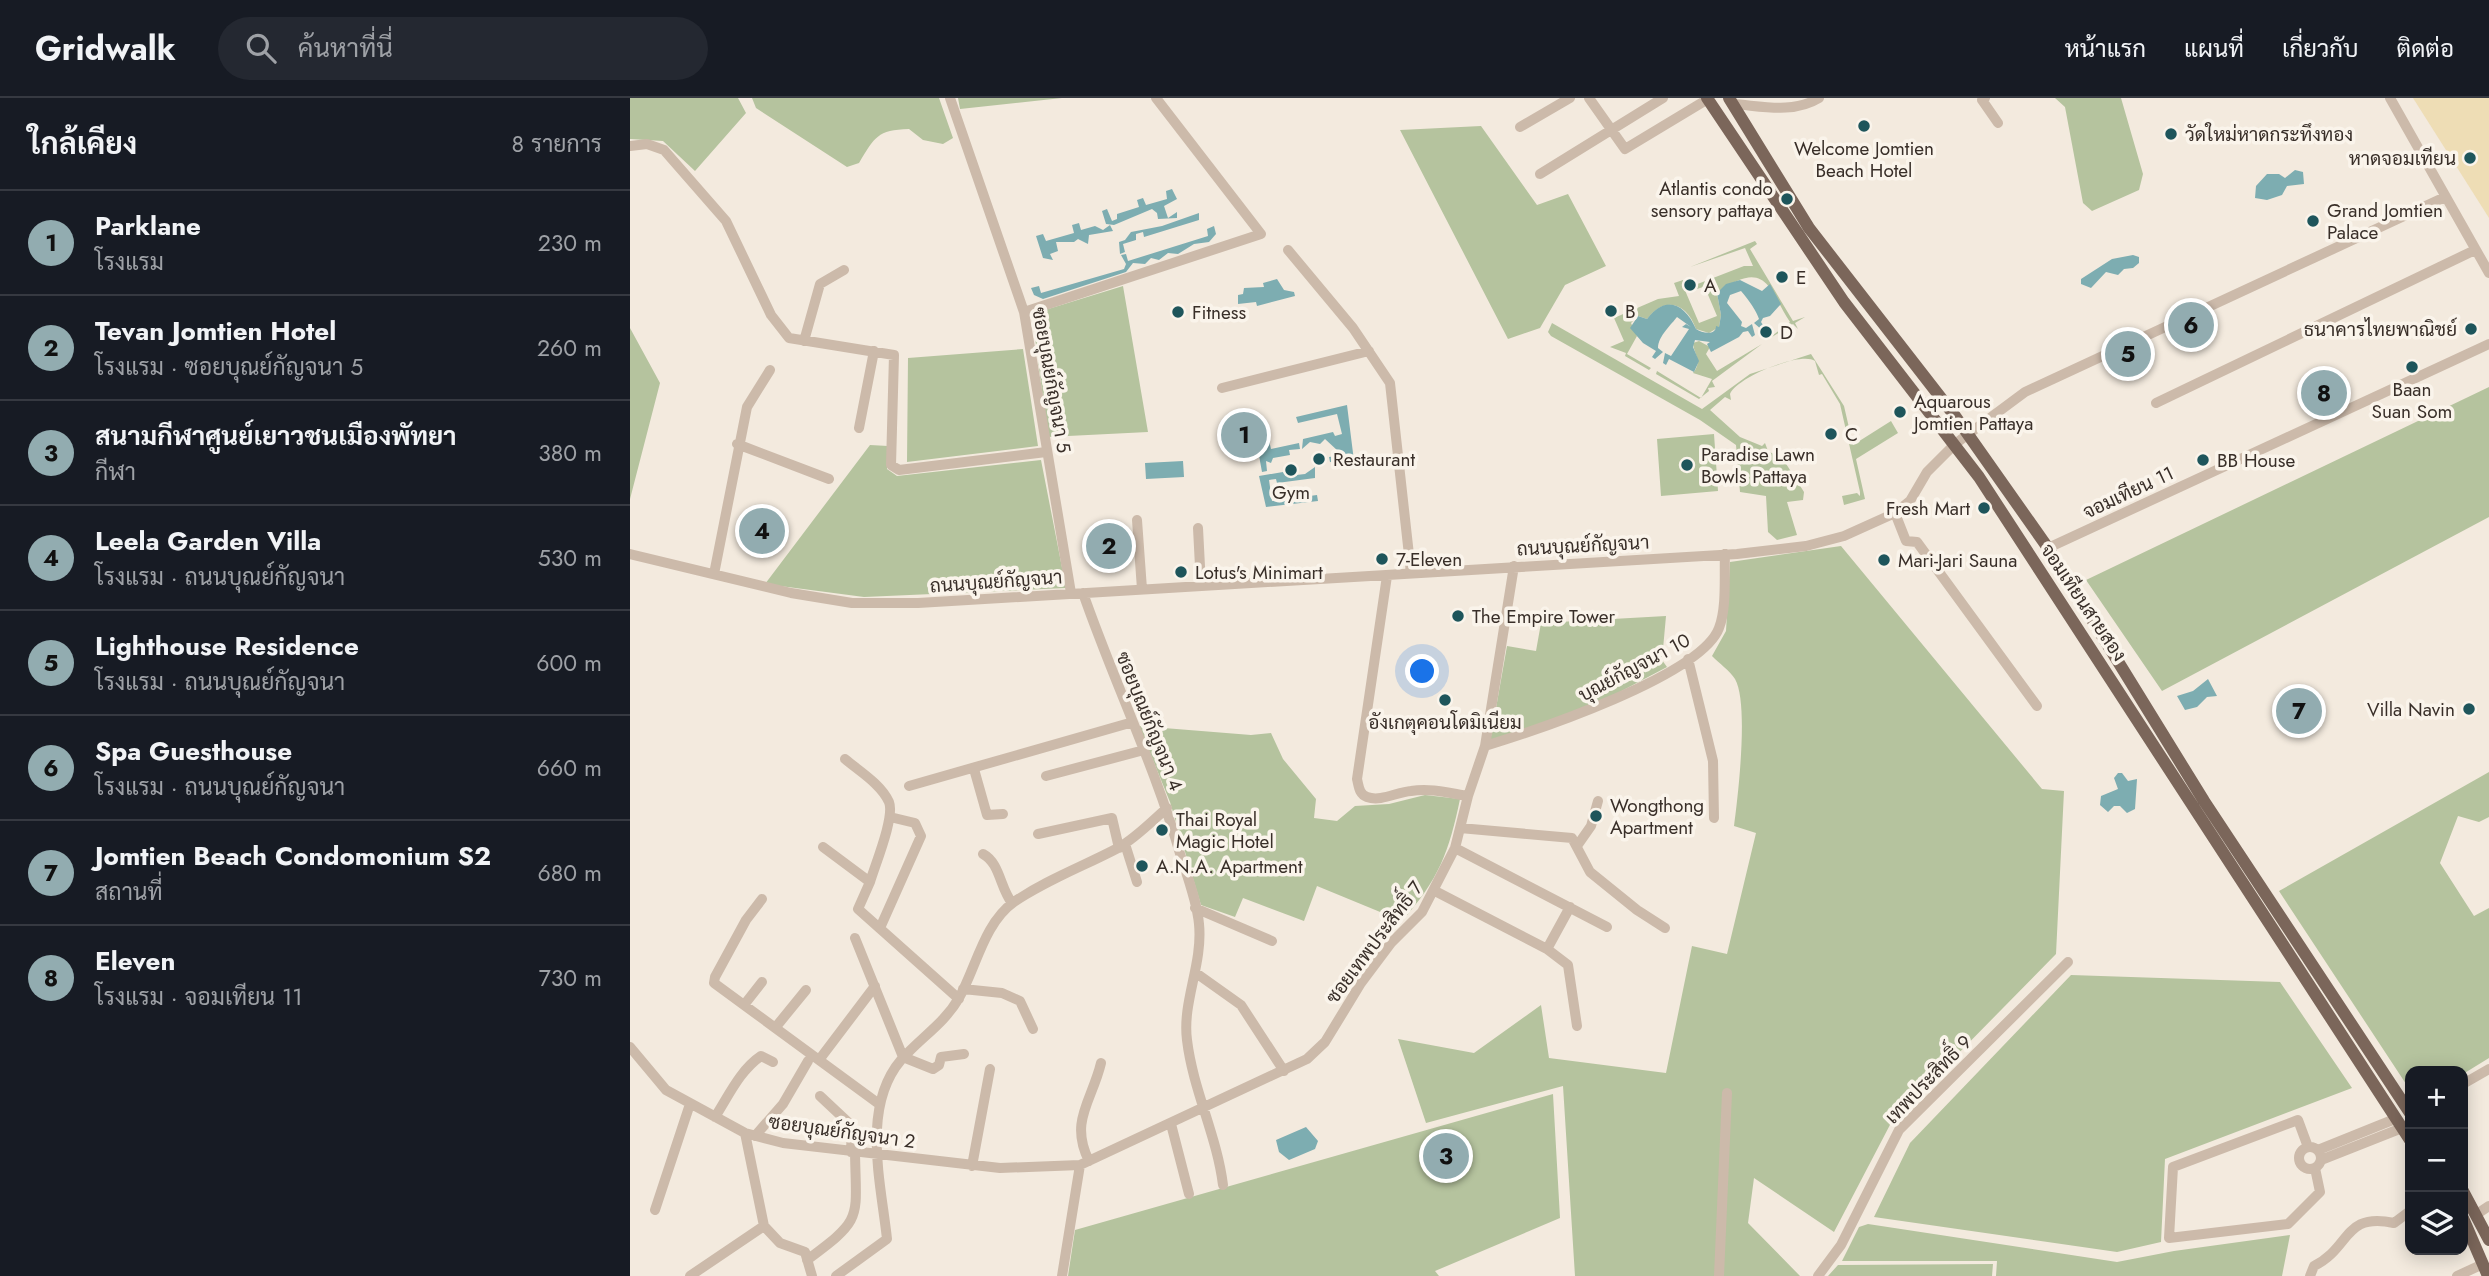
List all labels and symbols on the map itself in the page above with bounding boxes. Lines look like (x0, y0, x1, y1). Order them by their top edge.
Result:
marker: Welcome Jomtien Beach Hotel (1856, 118, 1872, 134)
place label: วัดใหม่หาดกระทึงทอง (2185, 121, 2353, 148)
marker: วัดใหม่หาดกระทึงทอง (2163, 126, 2179, 142)
place label: Welcome Jomtien Beach Hotel (1794, 135, 1934, 184)
place label: หาดจอมเทียน (2349, 145, 2456, 172)
marker: หาดจอมเทียน (2462, 150, 2478, 166)
place label: Atlantis condo sensory pattaya (1651, 175, 1773, 224)
marker: Atlantis condo sensory pattaya (1779, 191, 1795, 207)
place label: Grand Jomtien Palace (2327, 197, 2443, 246)
marker: Grand Jomtien Palace (2305, 213, 2321, 229)
place label: E (1796, 264, 1806, 291)
marker: E (1774, 269, 1790, 285)
place label: A (1704, 272, 1717, 299)
marker: A (1682, 277, 1698, 293)
place label: B (1625, 298, 1636, 325)
place label: Fitness (1192, 299, 1246, 326)
pin: 6 (2168, 299, 2214, 351)
marker: B (1603, 303, 1619, 319)
marker: Fitness (1170, 304, 1186, 320)
street label: ซอยบุณย์กัญจนา 5 (1025, 305, 1078, 455)
place label: ธนาคารไทยพาณิชย์ (2304, 316, 2457, 343)
place label: D (1780, 319, 1793, 346)
marker: ธนาคารไทยพาณิชย์ (2463, 321, 2479, 337)
marker: D (1758, 324, 1774, 340)
pin: 5 (2105, 328, 2151, 380)
marker: Baan Suan Som (2404, 359, 2420, 375)
pin: 8 (2301, 367, 2347, 419)
place label: Baan Suan Som (2372, 376, 2452, 425)
place label: Aquarous Jomtien Pattaya (1911, 388, 2033, 437)
marker: Aquarous Jomtien Pattaya (1892, 404, 1908, 420)
pin: 1 (1221, 409, 1267, 461)
place label: C (1845, 421, 1858, 448)
marker: C (1823, 426, 1839, 442)
place label: Paradise Lawn Bowls Pattaya (1701, 441, 1815, 490)
place label: Restaurant (1333, 446, 1415, 473)
place label: BB House (2217, 447, 2295, 474)
marker: Restaurant (1311, 451, 1327, 467)
marker: BB House (2195, 452, 2211, 468)
marker: Paradise Lawn Bowls Pattaya (1679, 457, 1695, 473)
street label: จอมเทียน 11 (2078, 460, 2178, 525)
marker: Gym (1283, 462, 1299, 478)
place label: Gym (1272, 479, 1310, 506)
place label: Fresh Mart (1886, 495, 1970, 522)
marker: Fresh Mart (1976, 500, 1992, 516)
pin: 4 (739, 505, 785, 557)
pin: 2 (1086, 520, 1132, 572)
street label: ถนนบุณย์กัญจนา (1516, 529, 1650, 562)
street label: จอมเทียนสายสอง (2034, 538, 2133, 666)
place label: 7-Eleven (1396, 546, 1462, 573)
place label: Mari-Jari Sauna (1898, 547, 2017, 574)
marker: 7-Eleven (1374, 551, 1390, 567)
marker: Mari-Jari Sauna (1876, 552, 1892, 568)
place label: Lotus's Minimart (1195, 559, 1323, 586)
street label: ถนนบุณย์กัญจนา (929, 563, 1063, 600)
marker: Lotus's Minimart (1173, 564, 1189, 580)
place label: The Empire Tower (1472, 603, 1615, 630)
marker: The Empire Tower (1450, 608, 1466, 624)
street label: บุณย์กัญจนา 10 (1574, 627, 1695, 708)
street label: ซอยบุณย์กัญจนา 4 (1109, 648, 1190, 795)
your location (1405, 654, 1439, 688)
pin: 7 (2276, 685, 2322, 737)
marker: อังเกตุคอนโดมิเนียม (1437, 692, 1453, 708)
place label: Villa Navin (2367, 696, 2455, 723)
marker: Villa Navin (2461, 701, 2477, 717)
place label: อังเกตุคอนโดมิเนียม (1368, 709, 1522, 736)
place label: Wongthong Apartment (1610, 792, 1704, 841)
place label: Thai Royal Magic Hotel (1176, 806, 1274, 855)
marker: Wongthong Apartment (1588, 808, 1604, 824)
marker: Thai Royal Magic Hotel (1154, 822, 1170, 838)
place label: A.N.A. Apartment (1156, 853, 1303, 880)
marker: A.N.A. Apartment (1134, 858, 1150, 874)
street label: ซอยเทพประสิทธิ์ 7 (1315, 872, 1429, 1009)
street label: เทพประสิทธิ์ 9 (1875, 1025, 1978, 1130)
street label: ซอยบุณย์กัญจนา 2 (767, 1108, 917, 1155)
pin: 3 (1423, 1130, 1469, 1182)

